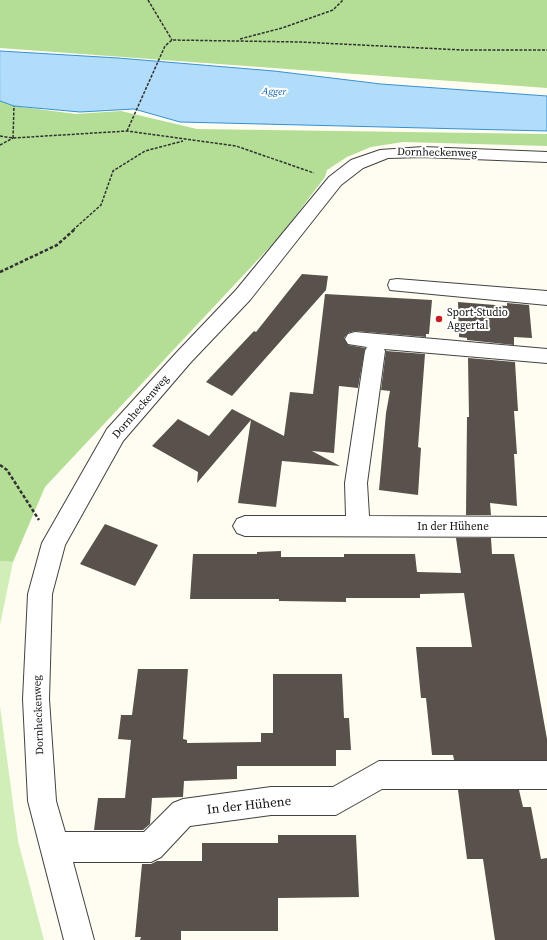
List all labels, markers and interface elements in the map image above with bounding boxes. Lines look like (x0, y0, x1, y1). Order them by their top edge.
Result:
water label: Agger (262, 85, 286, 99)
street label: Dornheckenweg (397, 146, 477, 160)
place label: Sport-Studio Aggertal (447, 306, 508, 332)
marker: Sport-Studio Aggertal (434, 314, 444, 324)
street label: Dornheckenweg (110, 373, 172, 441)
street label: In der Hühene (417, 520, 489, 534)
street label: Dornheckenweg (31, 675, 47, 755)
street label: In der Hühene (206, 794, 292, 818)

